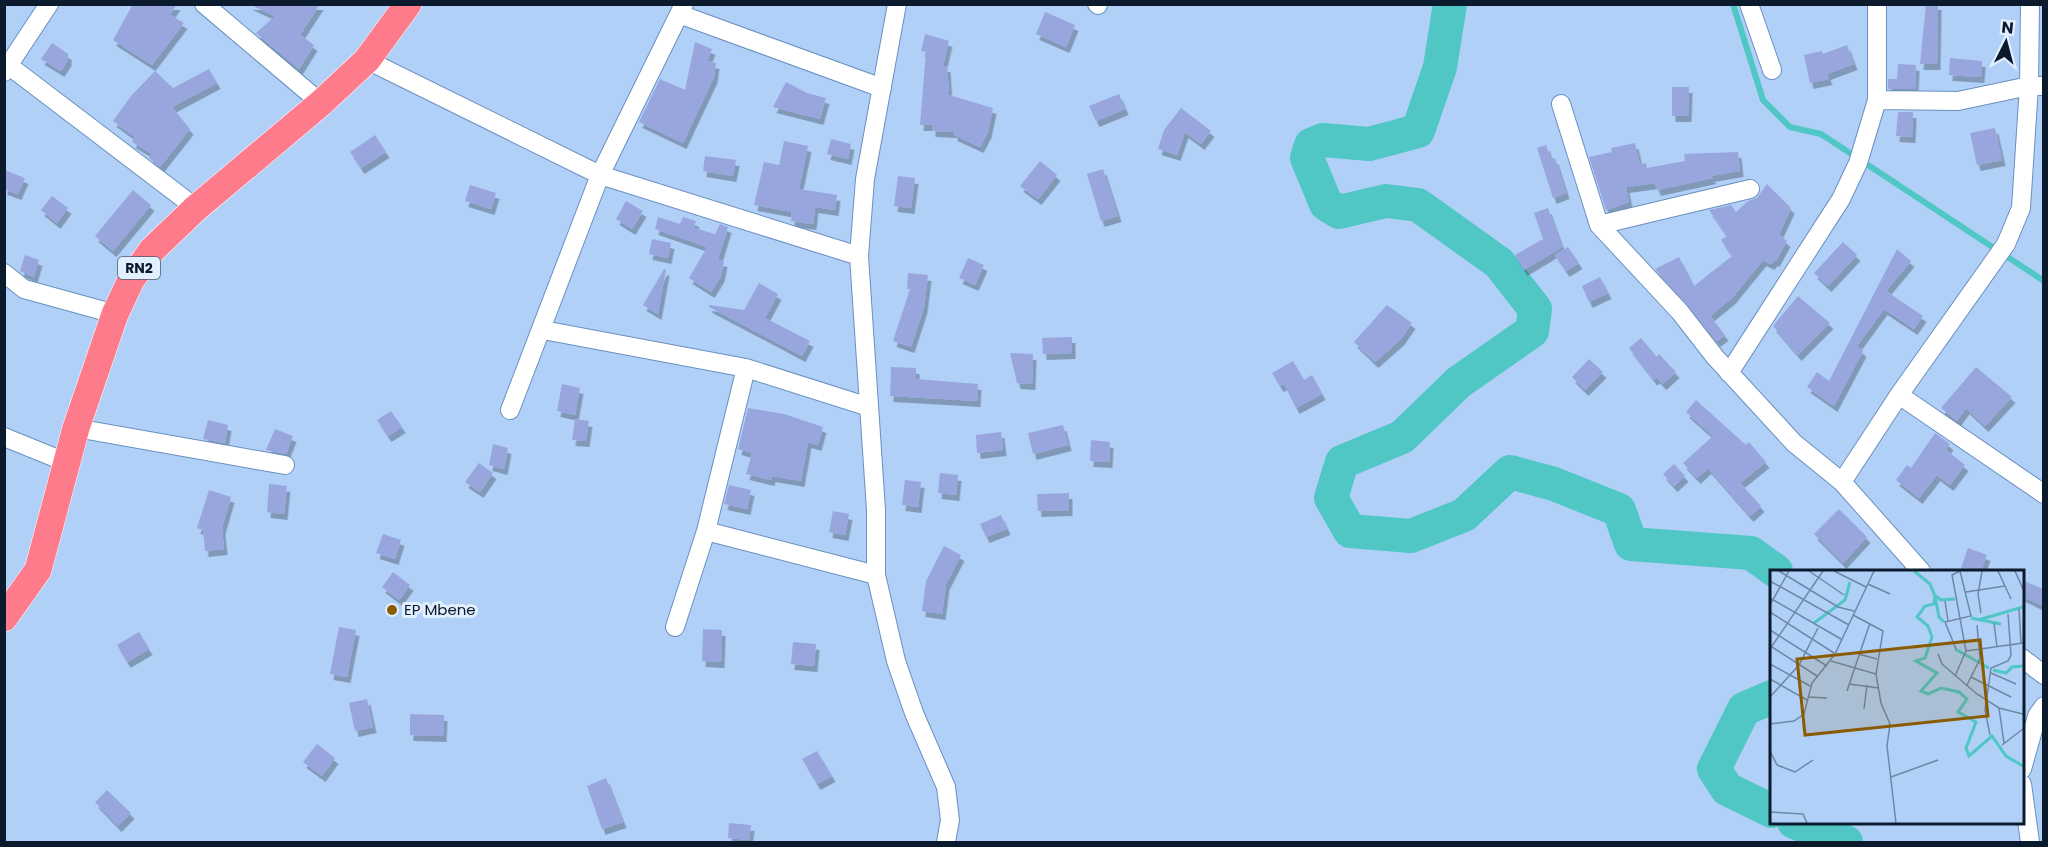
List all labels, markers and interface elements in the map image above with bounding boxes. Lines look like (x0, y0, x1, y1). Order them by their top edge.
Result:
north arrow (1976, 12, 2036, 72)
text: N (2000, 16, 2015, 40)
road number: RN2 (118, 257, 160, 279)
inset map (1770, 570, 2024, 823)
place label: EP Mbene (404, 599, 476, 620)
marker: EP Mbene (385, 603, 399, 617)

